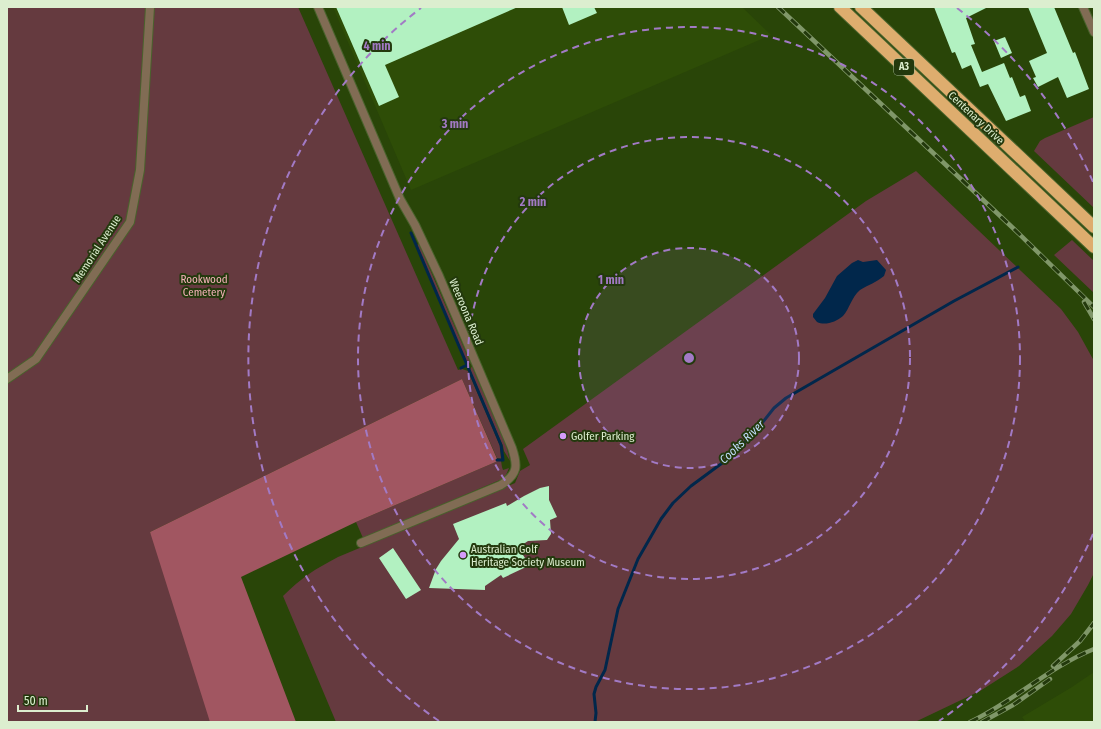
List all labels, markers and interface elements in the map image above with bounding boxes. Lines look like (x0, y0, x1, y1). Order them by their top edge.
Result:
text: 4 min (363, 39, 391, 53)
road number: A3 (894, 59, 914, 75)
street label: Centenary Drive (946, 89, 1006, 147)
text: 3 min (441, 117, 468, 131)
text: 2 min (519, 195, 546, 209)
street label: Memorial Avenue (70, 213, 124, 285)
park label: Rookwood Cemetery (180, 273, 228, 299)
text: 1 min (598, 273, 624, 287)
street label: Weeroona Road (446, 277, 486, 347)
centre of rings (682, 351, 696, 365)
water label: Cooks River (717, 417, 768, 467)
place label: Golfer Parking (571, 430, 635, 443)
marker: Golfer Parking (558, 431, 568, 441)
place label: Australian Golf Heritage Society Museum (471, 543, 585, 569)
marker: Australian Golf Heritage Society Museum (458, 550, 468, 560)
scale bar (18, 687, 87, 713)
text: 50 m (24, 694, 48, 708)

